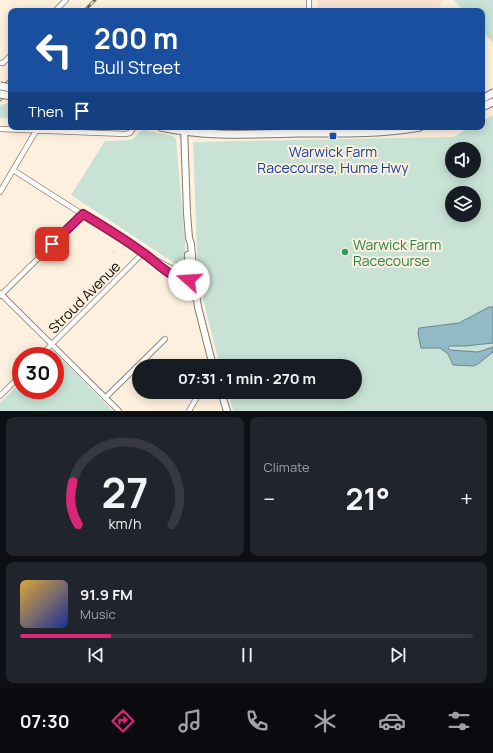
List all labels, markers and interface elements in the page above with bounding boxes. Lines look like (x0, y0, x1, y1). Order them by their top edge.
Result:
text: 200 m (94, 19, 178, 57)
icon: left (28, 24, 80, 76)
text: Bull Street (94, 55, 181, 79)
icon: arrive (71, 100, 93, 122)
text: Then (28, 101, 63, 122)
marker: Warwick Farm Racecourse, Hume Hwy (328, 131, 338, 141)
place label: Warwick Farm Racecourse, Hume Hwy (257, 142, 409, 177)
map controls (445, 142, 481, 222)
button: sound (445, 142, 481, 178)
button: layers (445, 186, 481, 222)
pin (35, 227, 69, 261)
icon: arrive (41, 233, 63, 255)
place label: Warwick Farm Racecourse (353, 235, 441, 270)
marker: Warwick Farm Racecourse (340, 247, 350, 257)
street label: Stroud Avenue (44, 257, 124, 337)
position arrow (168, 259, 210, 301)
speed limit sign: 30 (12, 347, 64, 399)
text: 07:31 · 1 min · 270 m (178, 368, 316, 389)
text: Climate (264, 458, 310, 476)
text: 27 (101, 463, 148, 519)
text: 21° (346, 478, 390, 519)
text: − (264, 484, 275, 514)
text: + (460, 484, 473, 514)
text: km/h (108, 513, 141, 532)
text: 91.9 FM (80, 584, 133, 605)
text: Music (80, 605, 116, 623)
icon: previous (85, 644, 107, 666)
icon: pause (236, 644, 258, 666)
icon: next (387, 644, 409, 666)
icon: directions (109, 707, 137, 735)
icon: music (176, 707, 204, 735)
icon: phone (243, 707, 271, 735)
icon: climate (311, 707, 339, 735)
icon: car (378, 707, 406, 735)
icon: filters (445, 707, 473, 735)
text: 07:30 (20, 709, 70, 733)

